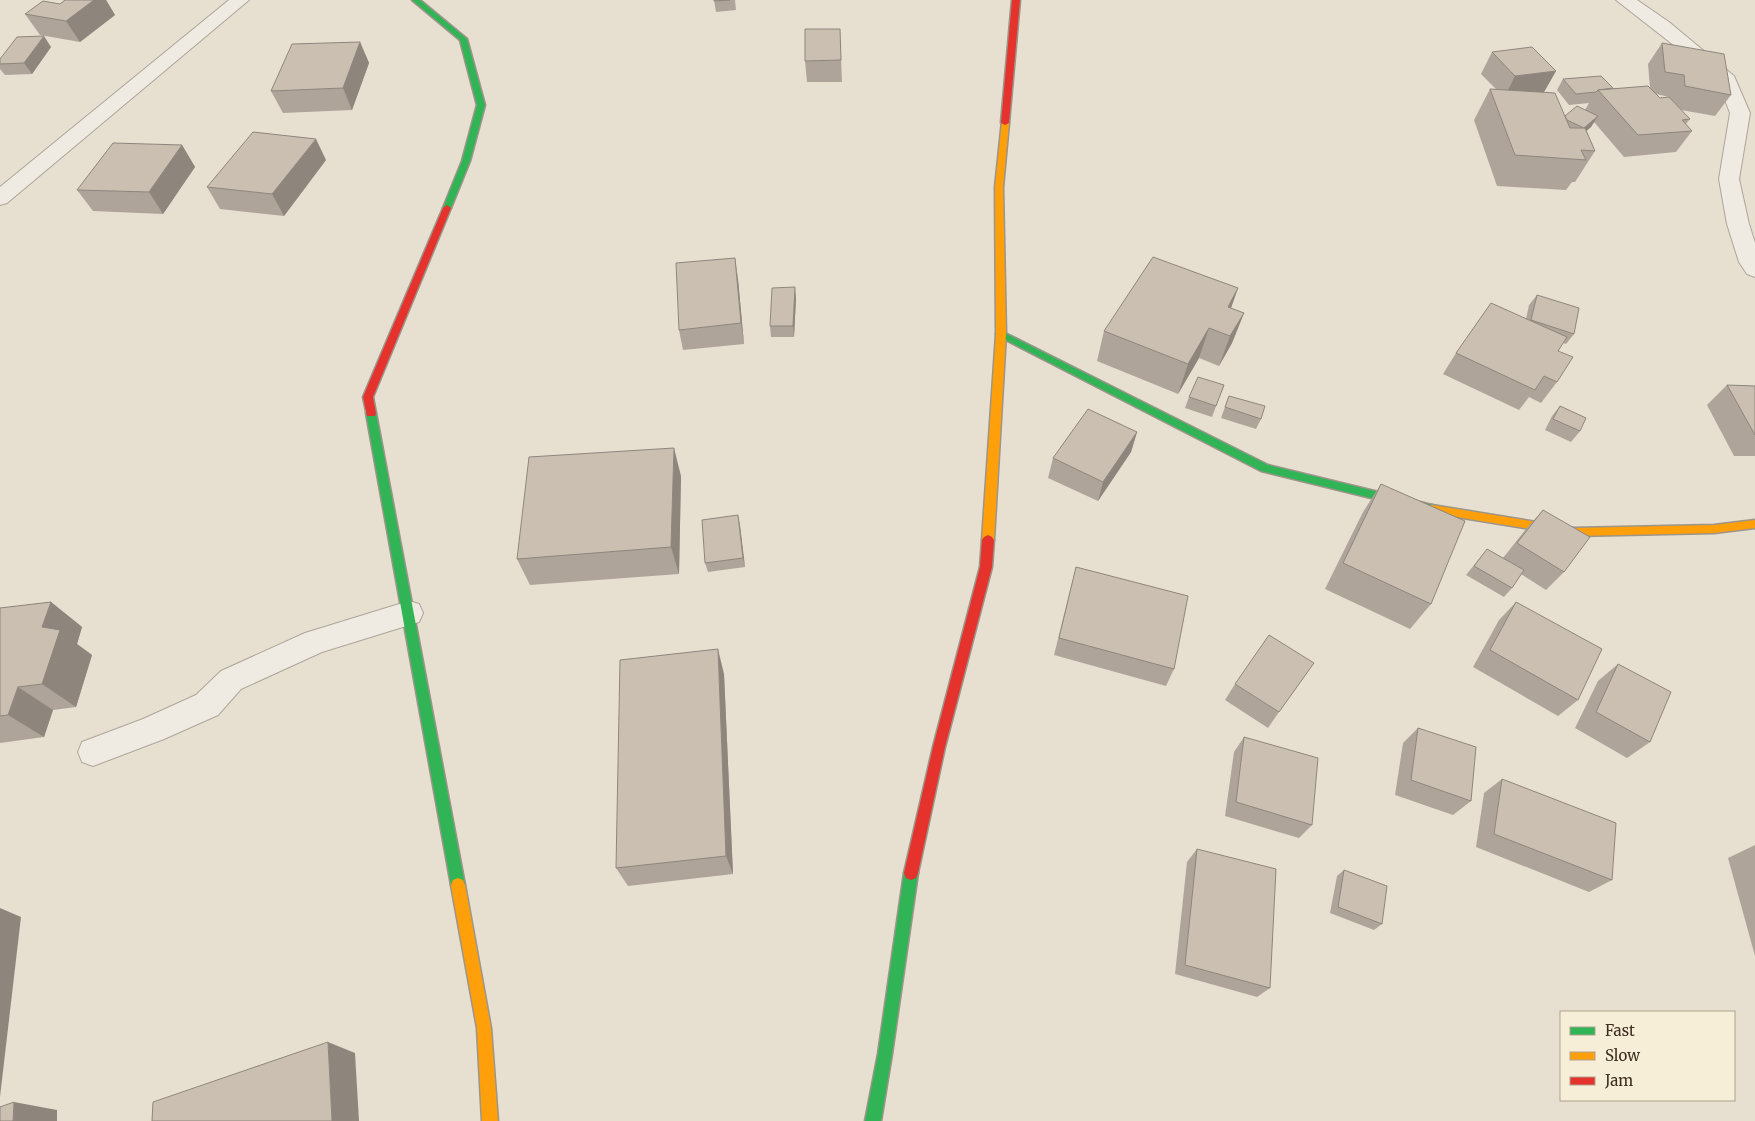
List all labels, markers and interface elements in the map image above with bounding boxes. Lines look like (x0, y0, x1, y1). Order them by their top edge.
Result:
legend (1560, 1011, 1735, 1101)
text: Fast (1605, 1021, 1635, 1040)
text: Slow (1605, 1046, 1640, 1065)
text: Jam (1604, 1071, 1633, 1090)

